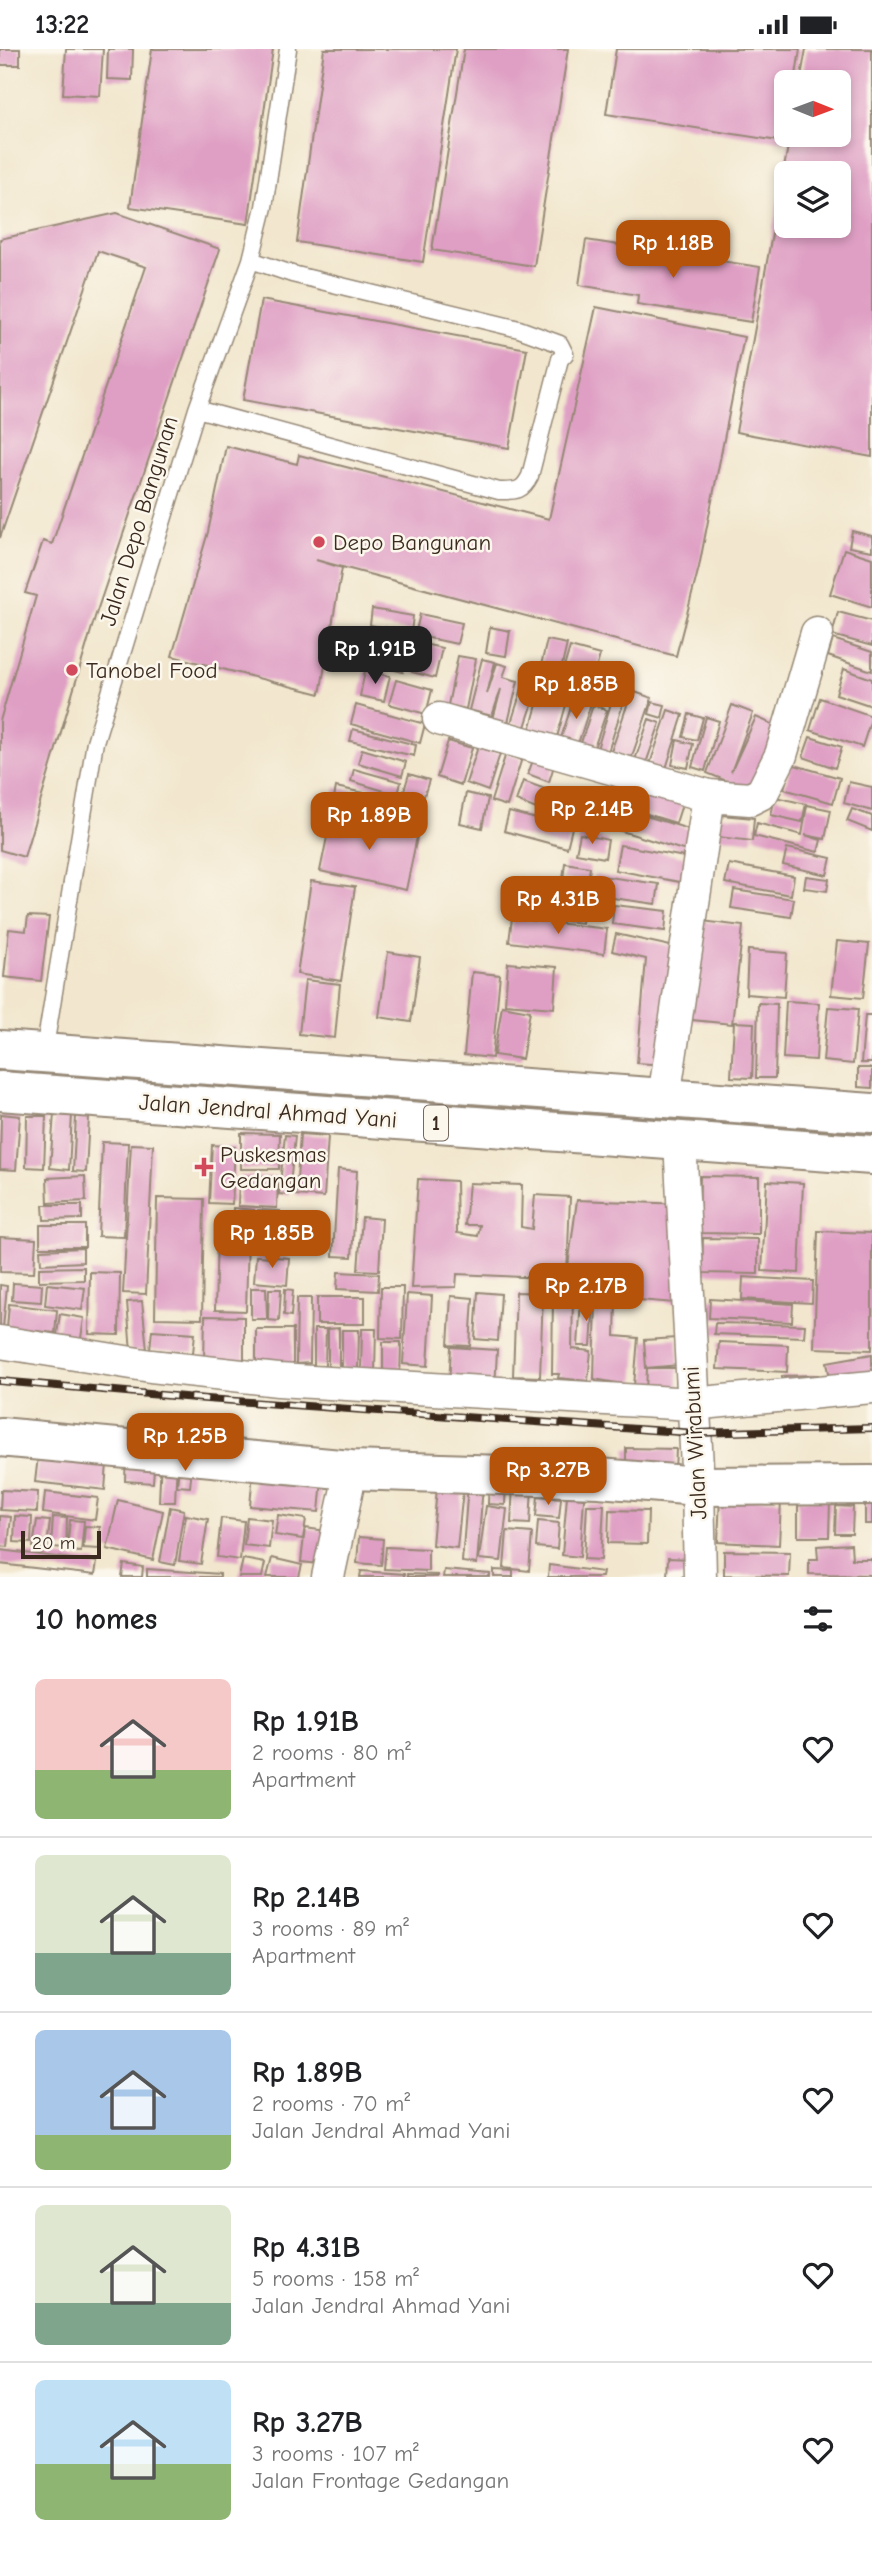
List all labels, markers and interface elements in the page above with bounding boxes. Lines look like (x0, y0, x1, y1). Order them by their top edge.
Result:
text: 13:22 (35, 10, 89, 40)
north arrow (774, 70, 850, 147)
map controls (774, 70, 851, 238)
button: layers (774, 161, 851, 238)
pin: Rp 1.18B (601, 221, 745, 280)
text: Rp 1.18B (632, 229, 714, 256)
street label: Jalan Depo Bangunan (94, 413, 184, 629)
place label: Depo Bangunan (333, 529, 491, 556)
marker: Depo Bangunan (311, 534, 327, 550)
pin: Rp 1.91B (303, 627, 447, 686)
text: Rp 1.91B (334, 635, 416, 662)
place label: Tanobel Food (86, 657, 218, 684)
pin: Rp 1.85B (504, 661, 648, 721)
marker: Tanobel Food (64, 662, 80, 678)
text: Rp 1.85B (534, 670, 618, 697)
pin: Rp 2.14B (520, 787, 664, 846)
pin: Rp 1.89B (297, 793, 441, 852)
text: Rp 2.14B (551, 795, 633, 822)
text: Rp 1.89B (327, 801, 411, 828)
pin: Rp 4.31B (486, 877, 630, 936)
text: Rp 4.31B (517, 885, 599, 912)
street label: Jalan Jendral Ahmad Yani (138, 1089, 398, 1133)
road number: 1 (424, 1105, 448, 1141)
place label: Puskesmas Gedangan (220, 1141, 326, 1194)
marker: Puskesmas Gedangan (194, 1157, 214, 1177)
pin: Rp 1.85B (200, 1211, 344, 1270)
text: Rp 1.85B (230, 1219, 314, 1246)
pin: Rp 2.17B (514, 1263, 658, 1323)
text: Rp 2.17B (545, 1272, 627, 1299)
street label: Jalan Wirabumi (677, 1366, 713, 1520)
pin: Rp 1.25B (113, 1413, 257, 1473)
text: Rp 1.25B (143, 1422, 227, 1449)
pin: Rp 3.27B (476, 1447, 620, 1507)
text: Rp 3.27B (506, 1456, 590, 1483)
scale bar (21, 1528, 102, 1560)
text: 20 m (32, 1532, 76, 1554)
icon: filters (799, 1600, 837, 1638)
text: 10 homes (35, 1602, 157, 1637)
text: Rp 1.91B (252, 1704, 359, 1739)
icon: home (91, 1707, 175, 1791)
icon: heart (799, 1730, 837, 1768)
text: 2 rooms · 80 m² (252, 1739, 411, 1766)
text: Apartment (252, 1766, 355, 1793)
text: Rp 2.14B (252, 1880, 360, 1915)
icon: home (91, 1883, 175, 1967)
icon: heart (799, 1906, 837, 1944)
text: 3 rooms · 89 m² (252, 1915, 409, 1942)
text: Apartment (252, 1942, 355, 1969)
text: Rp 1.89B (252, 2055, 362, 2090)
icon: home (91, 2058, 175, 2142)
icon: heart (799, 2081, 837, 2119)
text: 2 rooms · 70 m² (252, 2090, 410, 2117)
text: Jalan Jendral Ahmad Yani (252, 2117, 510, 2144)
text: Rp 4.31B (252, 2230, 360, 2265)
icon: home (91, 2233, 175, 2317)
icon: heart (799, 2256, 837, 2294)
text: 5 rooms · 158 m² (252, 2265, 419, 2292)
text: Jalan Jendral Ahmad Yani (252, 2292, 510, 2319)
text: Rp 3.27B (252, 2405, 363, 2440)
icon: home (91, 2408, 175, 2492)
icon: heart (799, 2431, 837, 2469)
text: 3 rooms · 107 m² (252, 2440, 419, 2467)
text: Jalan Frontage Gedangan (252, 2467, 509, 2494)

